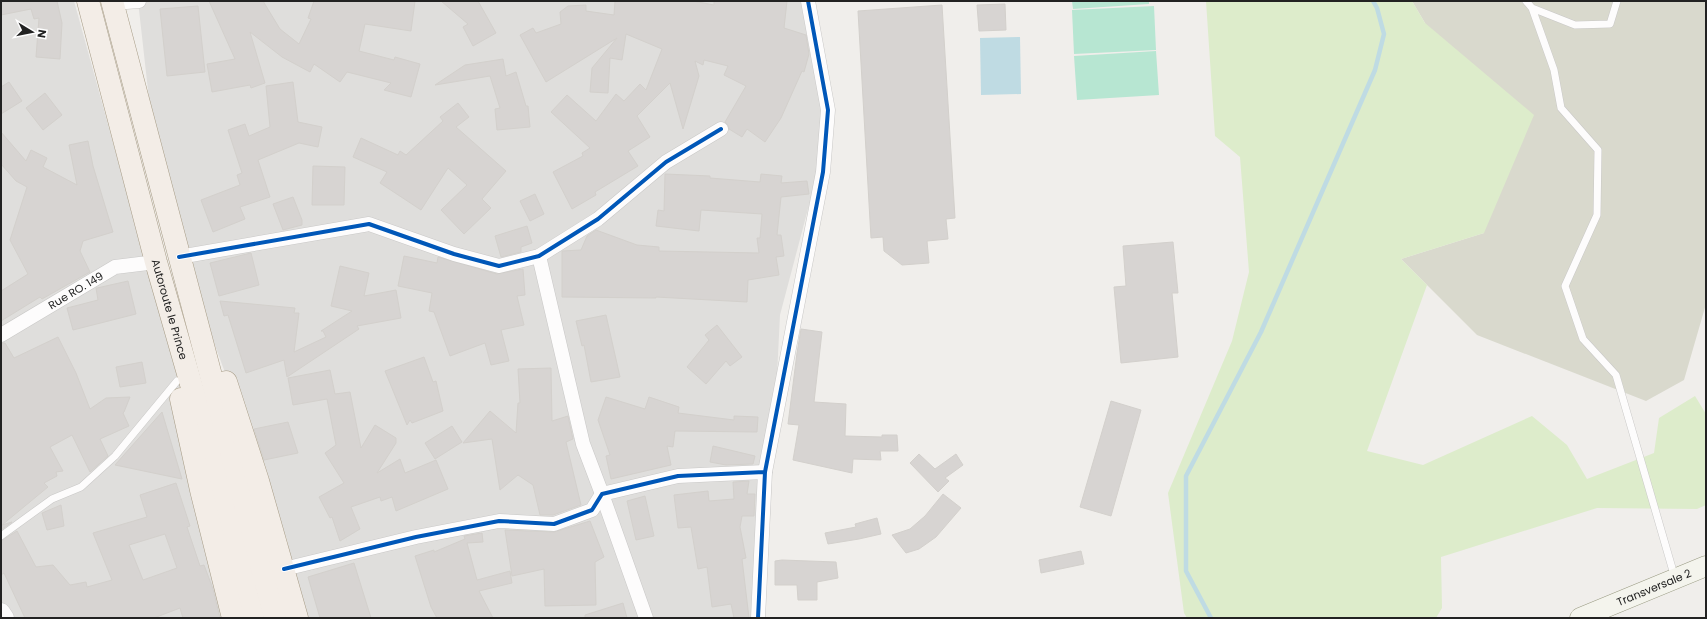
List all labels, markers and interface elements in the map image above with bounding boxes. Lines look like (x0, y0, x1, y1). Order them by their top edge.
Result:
north arrow (12, 12, 52, 52)
text: N (33, 28, 50, 39)
street label: Autoroute le Prince (148, 257, 192, 362)
street label: Rue RO. 149 (45, 268, 106, 313)
street label: Transversale 2 (1614, 565, 1694, 610)

